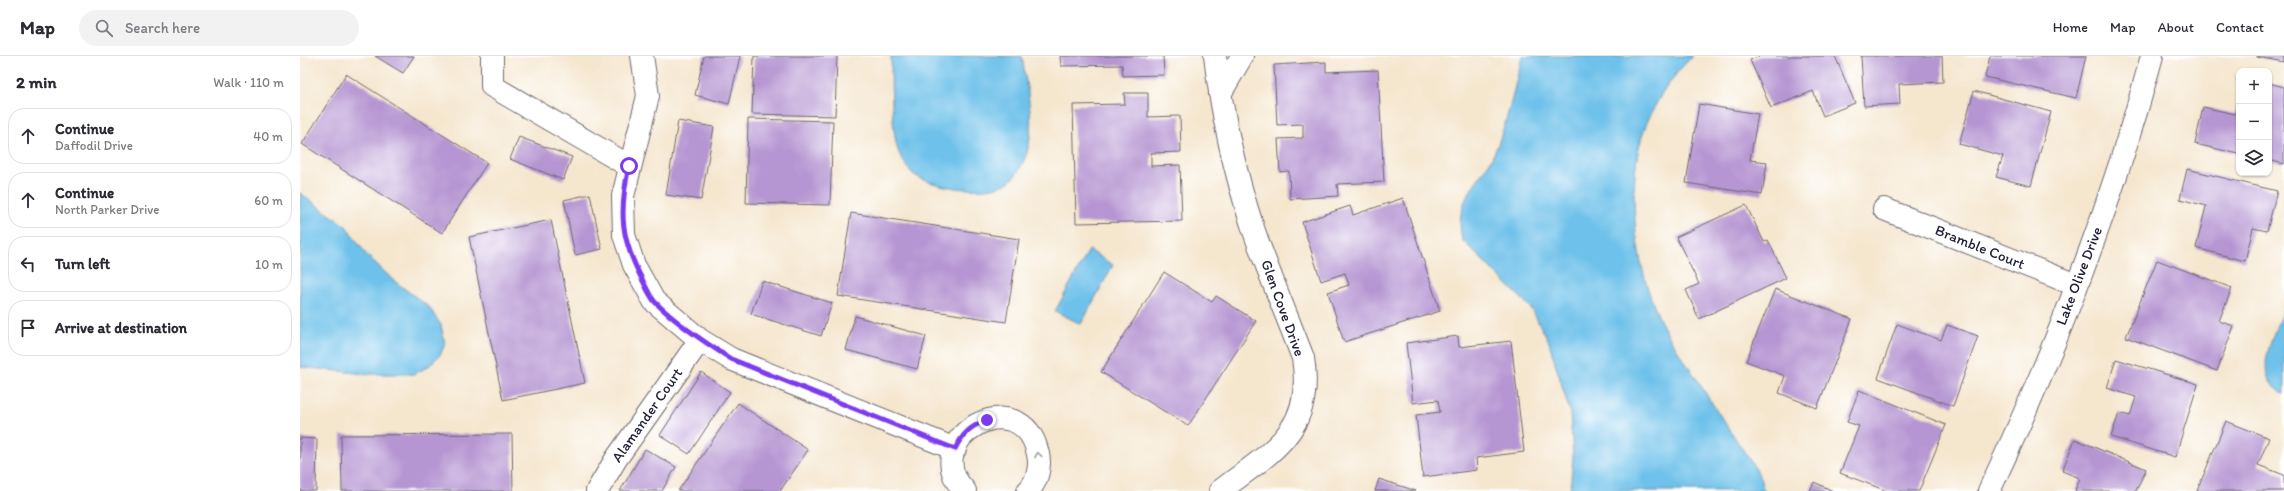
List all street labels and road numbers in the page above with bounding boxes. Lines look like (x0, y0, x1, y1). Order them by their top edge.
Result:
street label: Bramble Court (1933, 221, 2028, 273)
street label: Lake Olive Drive (2052, 224, 2106, 328)
street label: Glen Cove Drive (1257, 257, 1309, 359)
street label: Alamander Court (608, 364, 686, 466)

